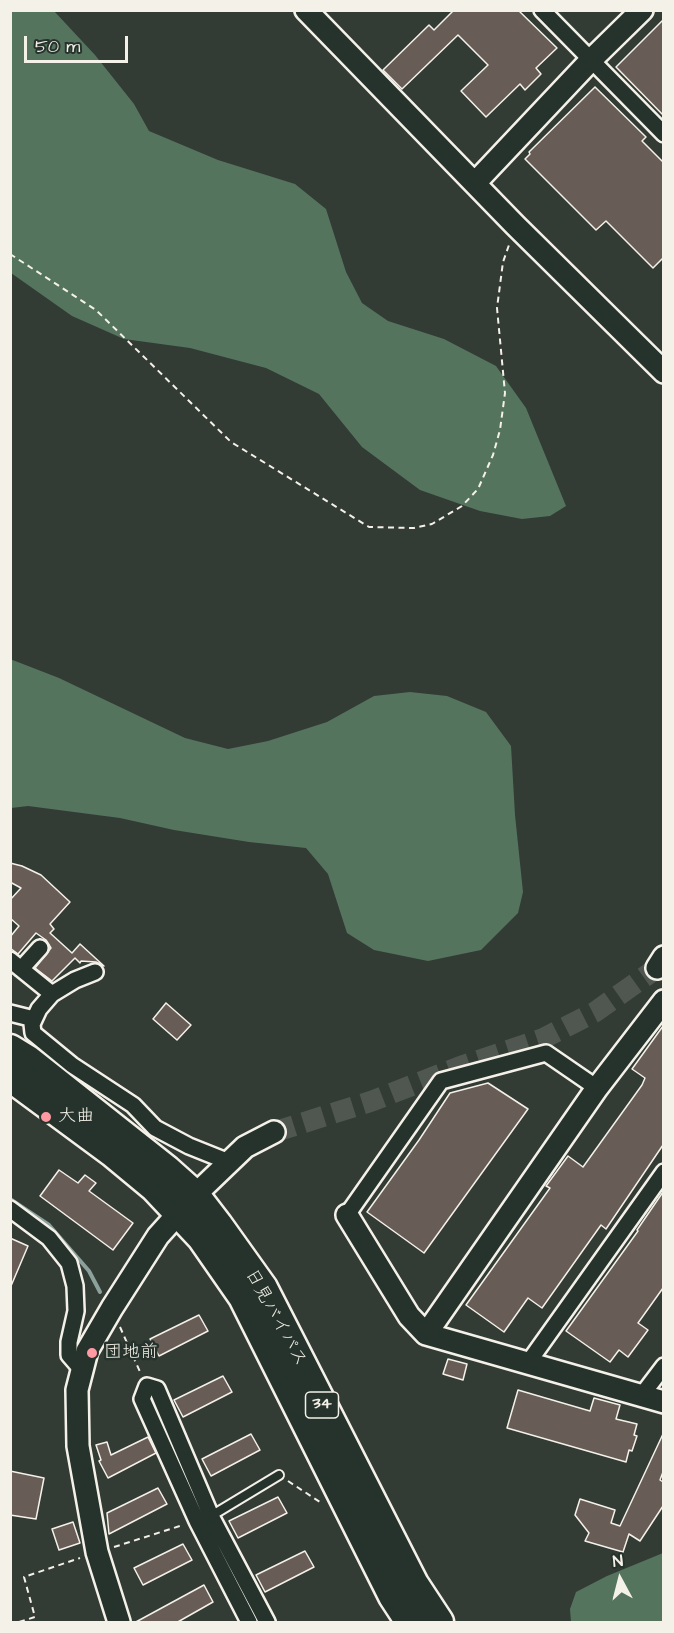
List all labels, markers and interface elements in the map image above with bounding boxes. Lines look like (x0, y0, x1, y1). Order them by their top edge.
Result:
scale bar (27, 24, 130, 62)
text: 50 m (35, 34, 80, 59)
place label: 大曲 (58, 1106, 94, 1128)
marker: 大曲 (39, 1110, 53, 1124)
street label: 日見バイパス (239, 1266, 311, 1370)
place label: 団地前 (104, 1342, 158, 1364)
marker: 団地前 (85, 1346, 99, 1360)
road number: 34 (306, 1392, 338, 1418)
north arrow (590, 1549, 650, 1609)
text: N (611, 1550, 624, 1573)

